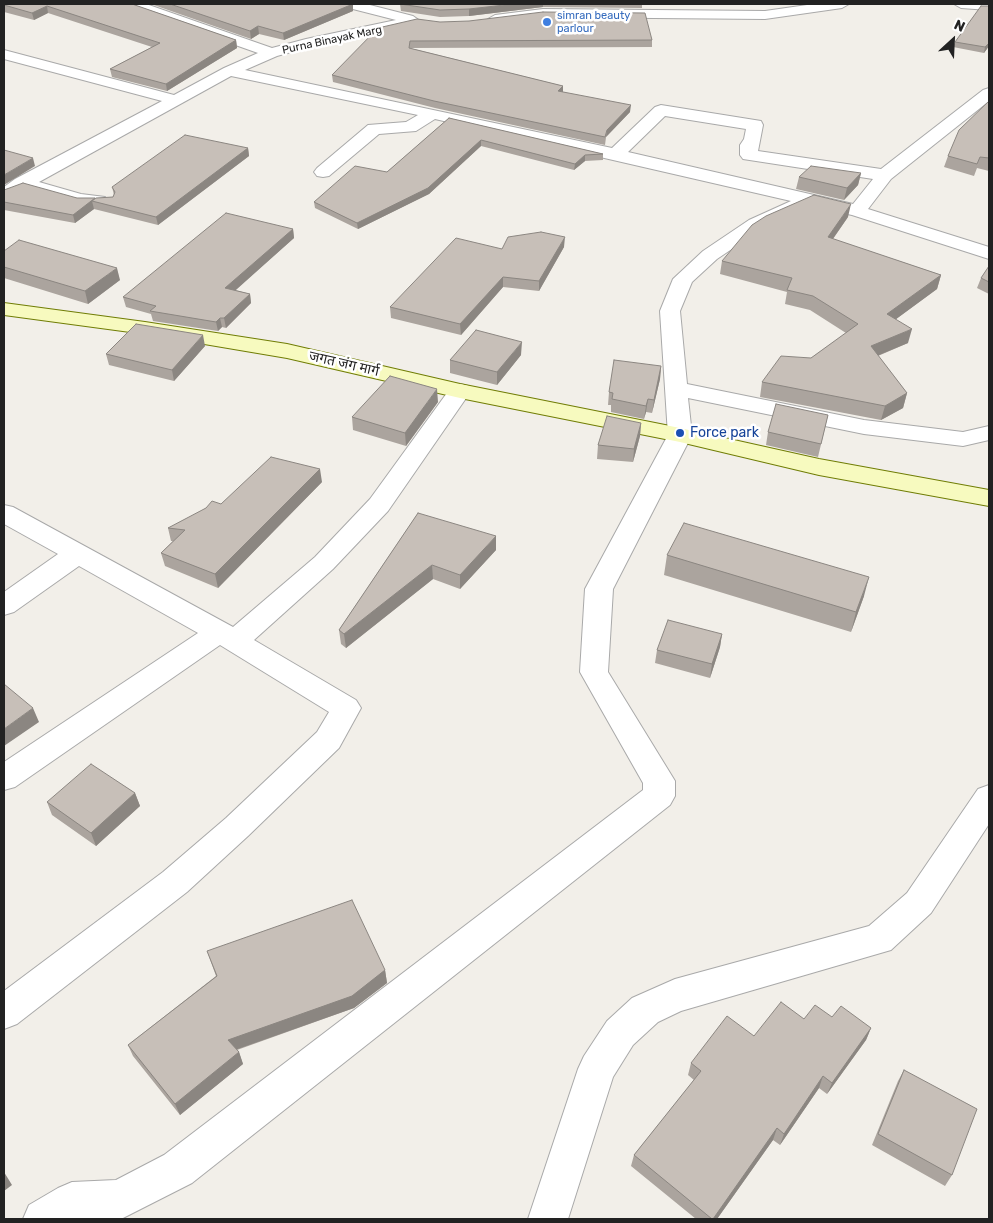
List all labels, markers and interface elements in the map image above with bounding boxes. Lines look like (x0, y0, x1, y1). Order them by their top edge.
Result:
place label: simran beauty parlour (557, 9, 630, 35)
north arrow (928, 15, 978, 65)
marker: simran beauty parlour (541, 16, 553, 28)
text: N (951, 16, 968, 36)
street label: Purna Binayak Marg (281, 23, 383, 57)
street label: जगत जंग मार्ग (307, 348, 381, 380)
place label: Force park (690, 425, 759, 441)
marker: Force park (674, 427, 686, 439)

